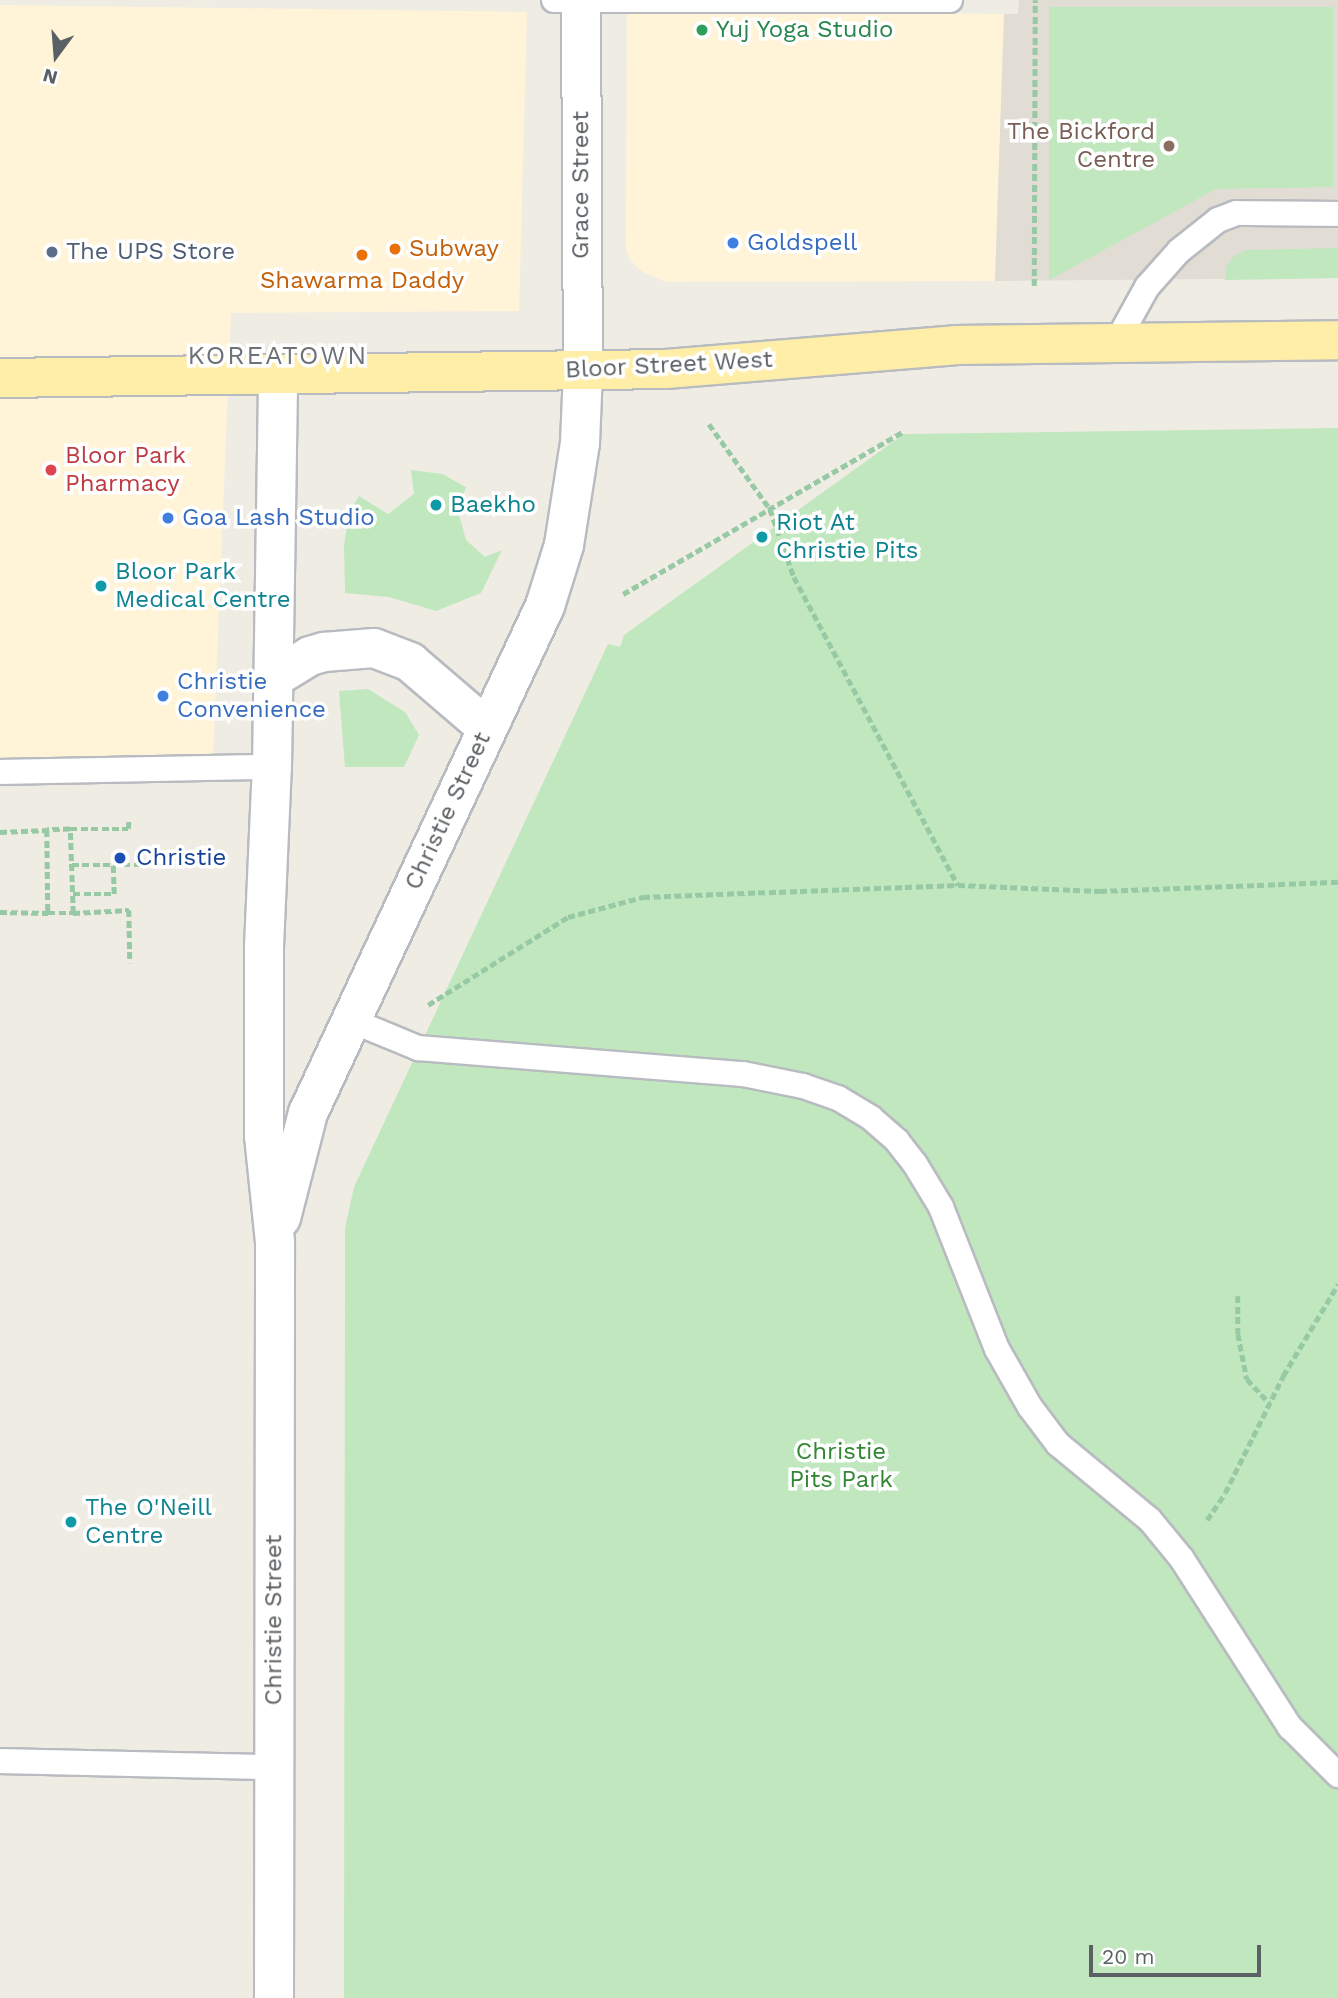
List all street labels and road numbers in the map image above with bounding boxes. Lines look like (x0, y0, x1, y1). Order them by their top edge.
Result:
street label: Grace Street (567, 111, 595, 259)
street label: Bloor Street West (564, 345, 774, 385)
street label: Christie Street (399, 727, 497, 895)
street label: Christie Street (260, 1535, 288, 1705)

